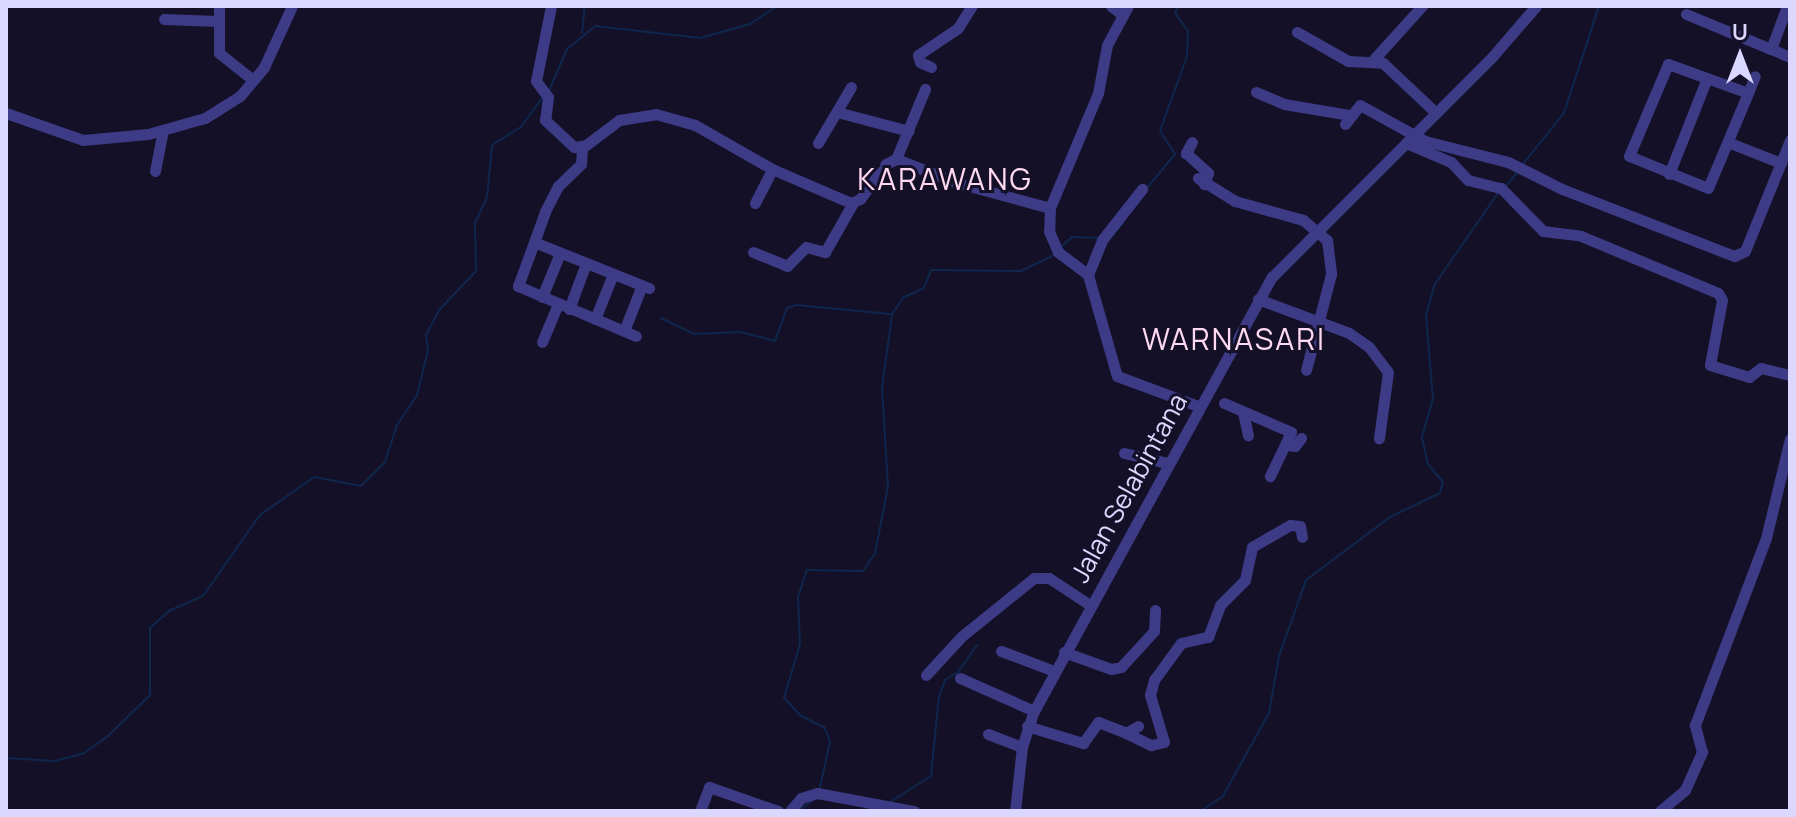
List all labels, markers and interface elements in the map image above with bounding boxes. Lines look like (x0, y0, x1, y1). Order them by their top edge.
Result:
north arrow (1700, 16, 1780, 96)
text: U (1732, 17, 1748, 47)
district label: KARAWANG (857, 161, 1033, 197)
district label: WARNASARI (1142, 321, 1326, 357)
street label: Jalan Selabintana (1064, 388, 1194, 588)

